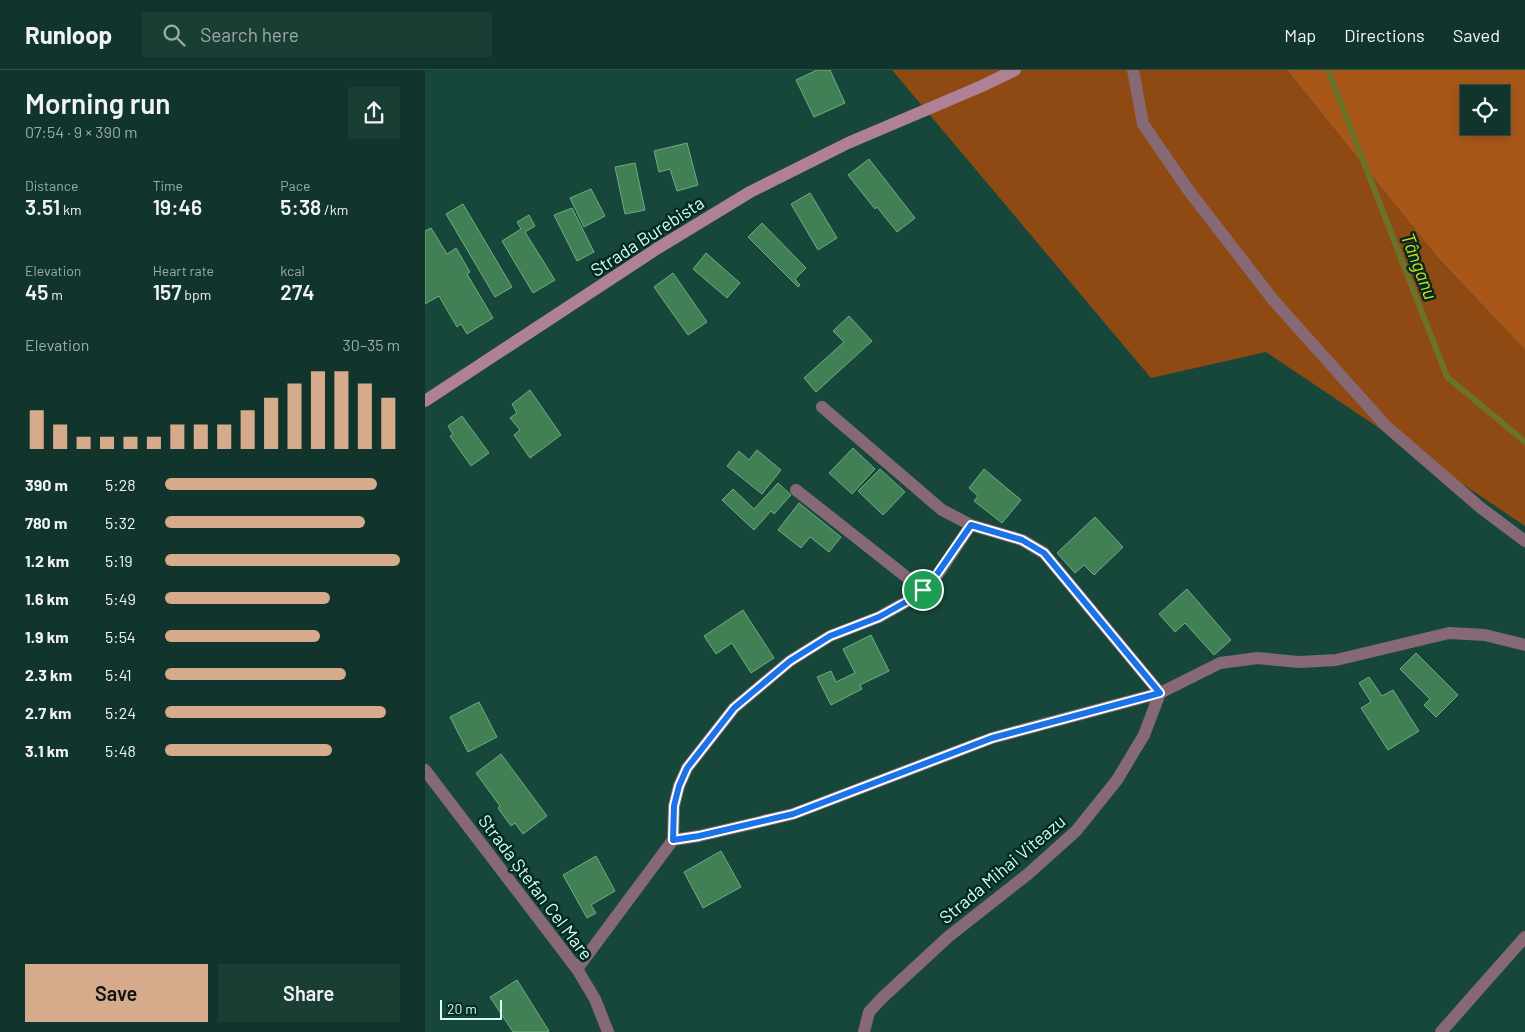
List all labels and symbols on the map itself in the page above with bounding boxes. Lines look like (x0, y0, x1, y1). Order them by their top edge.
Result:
street label: Strada Burebista (586, 191, 708, 281)
water label: Tânganu (1397, 230, 1443, 303)
pin (902, 569, 944, 611)
street label: Strada Ștefan Cel Mare (474, 810, 598, 964)
street label: Strada Mihai Viteazu (934, 810, 1070, 928)
scale bar (440, 997, 503, 1020)

